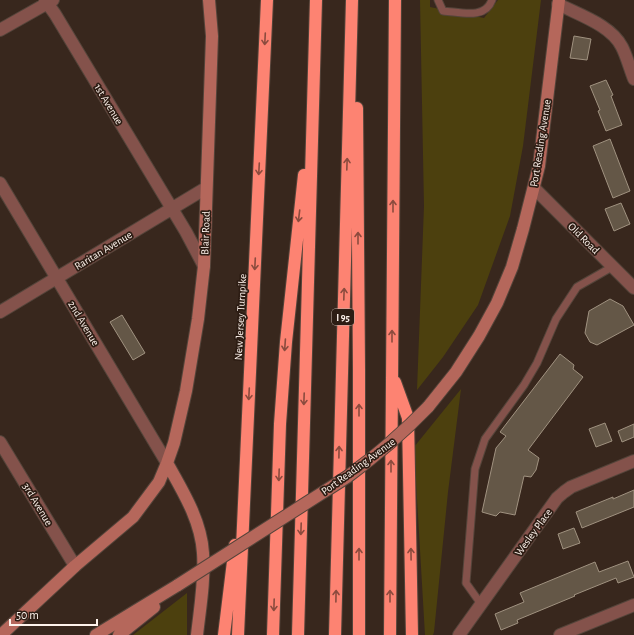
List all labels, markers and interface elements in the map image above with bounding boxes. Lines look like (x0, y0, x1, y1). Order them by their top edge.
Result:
one-way arrow (262, 32, 269, 45)
street label: 1st Avenue (92, 82, 125, 126)
street label: Port Reading Avenue (528, 98, 553, 188)
one-way arrow (344, 158, 351, 171)
one-way arrow (256, 162, 263, 175)
one-way arrow (389, 200, 397, 213)
one-way arrow (295, 209, 303, 222)
street label: Blair Road (199, 211, 212, 255)
street label: Old Road (566, 221, 602, 256)
street label: Raritan Avenue (73, 229, 134, 272)
one-way arrow (354, 232, 362, 245)
one-way arrow (251, 257, 259, 270)
street label: New Jersey Turnpike (233, 274, 248, 361)
one-way arrow (340, 288, 347, 301)
street label: 2nd Avenue (66, 299, 101, 348)
road number: I 95 (332, 309, 354, 325)
one-way arrow (388, 330, 396, 343)
one-way arrow (282, 338, 289, 351)
one-way arrow (245, 387, 253, 400)
one-way arrow (301, 392, 308, 405)
one-way arrow (355, 404, 363, 417)
street label: Port Reading Avenue (319, 436, 397, 497)
one-way arrow (335, 446, 343, 459)
one-way arrow (387, 460, 395, 473)
one-way arrow (275, 468, 282, 481)
street label: 3rd Avenue (21, 481, 55, 528)
street label: Wesley Place (513, 507, 554, 558)
one-way arrow (297, 522, 305, 535)
one-way arrow (355, 548, 363, 561)
one-way arrow (407, 548, 415, 561)
one-way arrow (332, 590, 339, 603)
one-way arrow (386, 590, 394, 603)
one-way arrow (270, 598, 278, 611)
scale bar (10, 601, 97, 627)
text: 50 m (16, 609, 39, 621)

